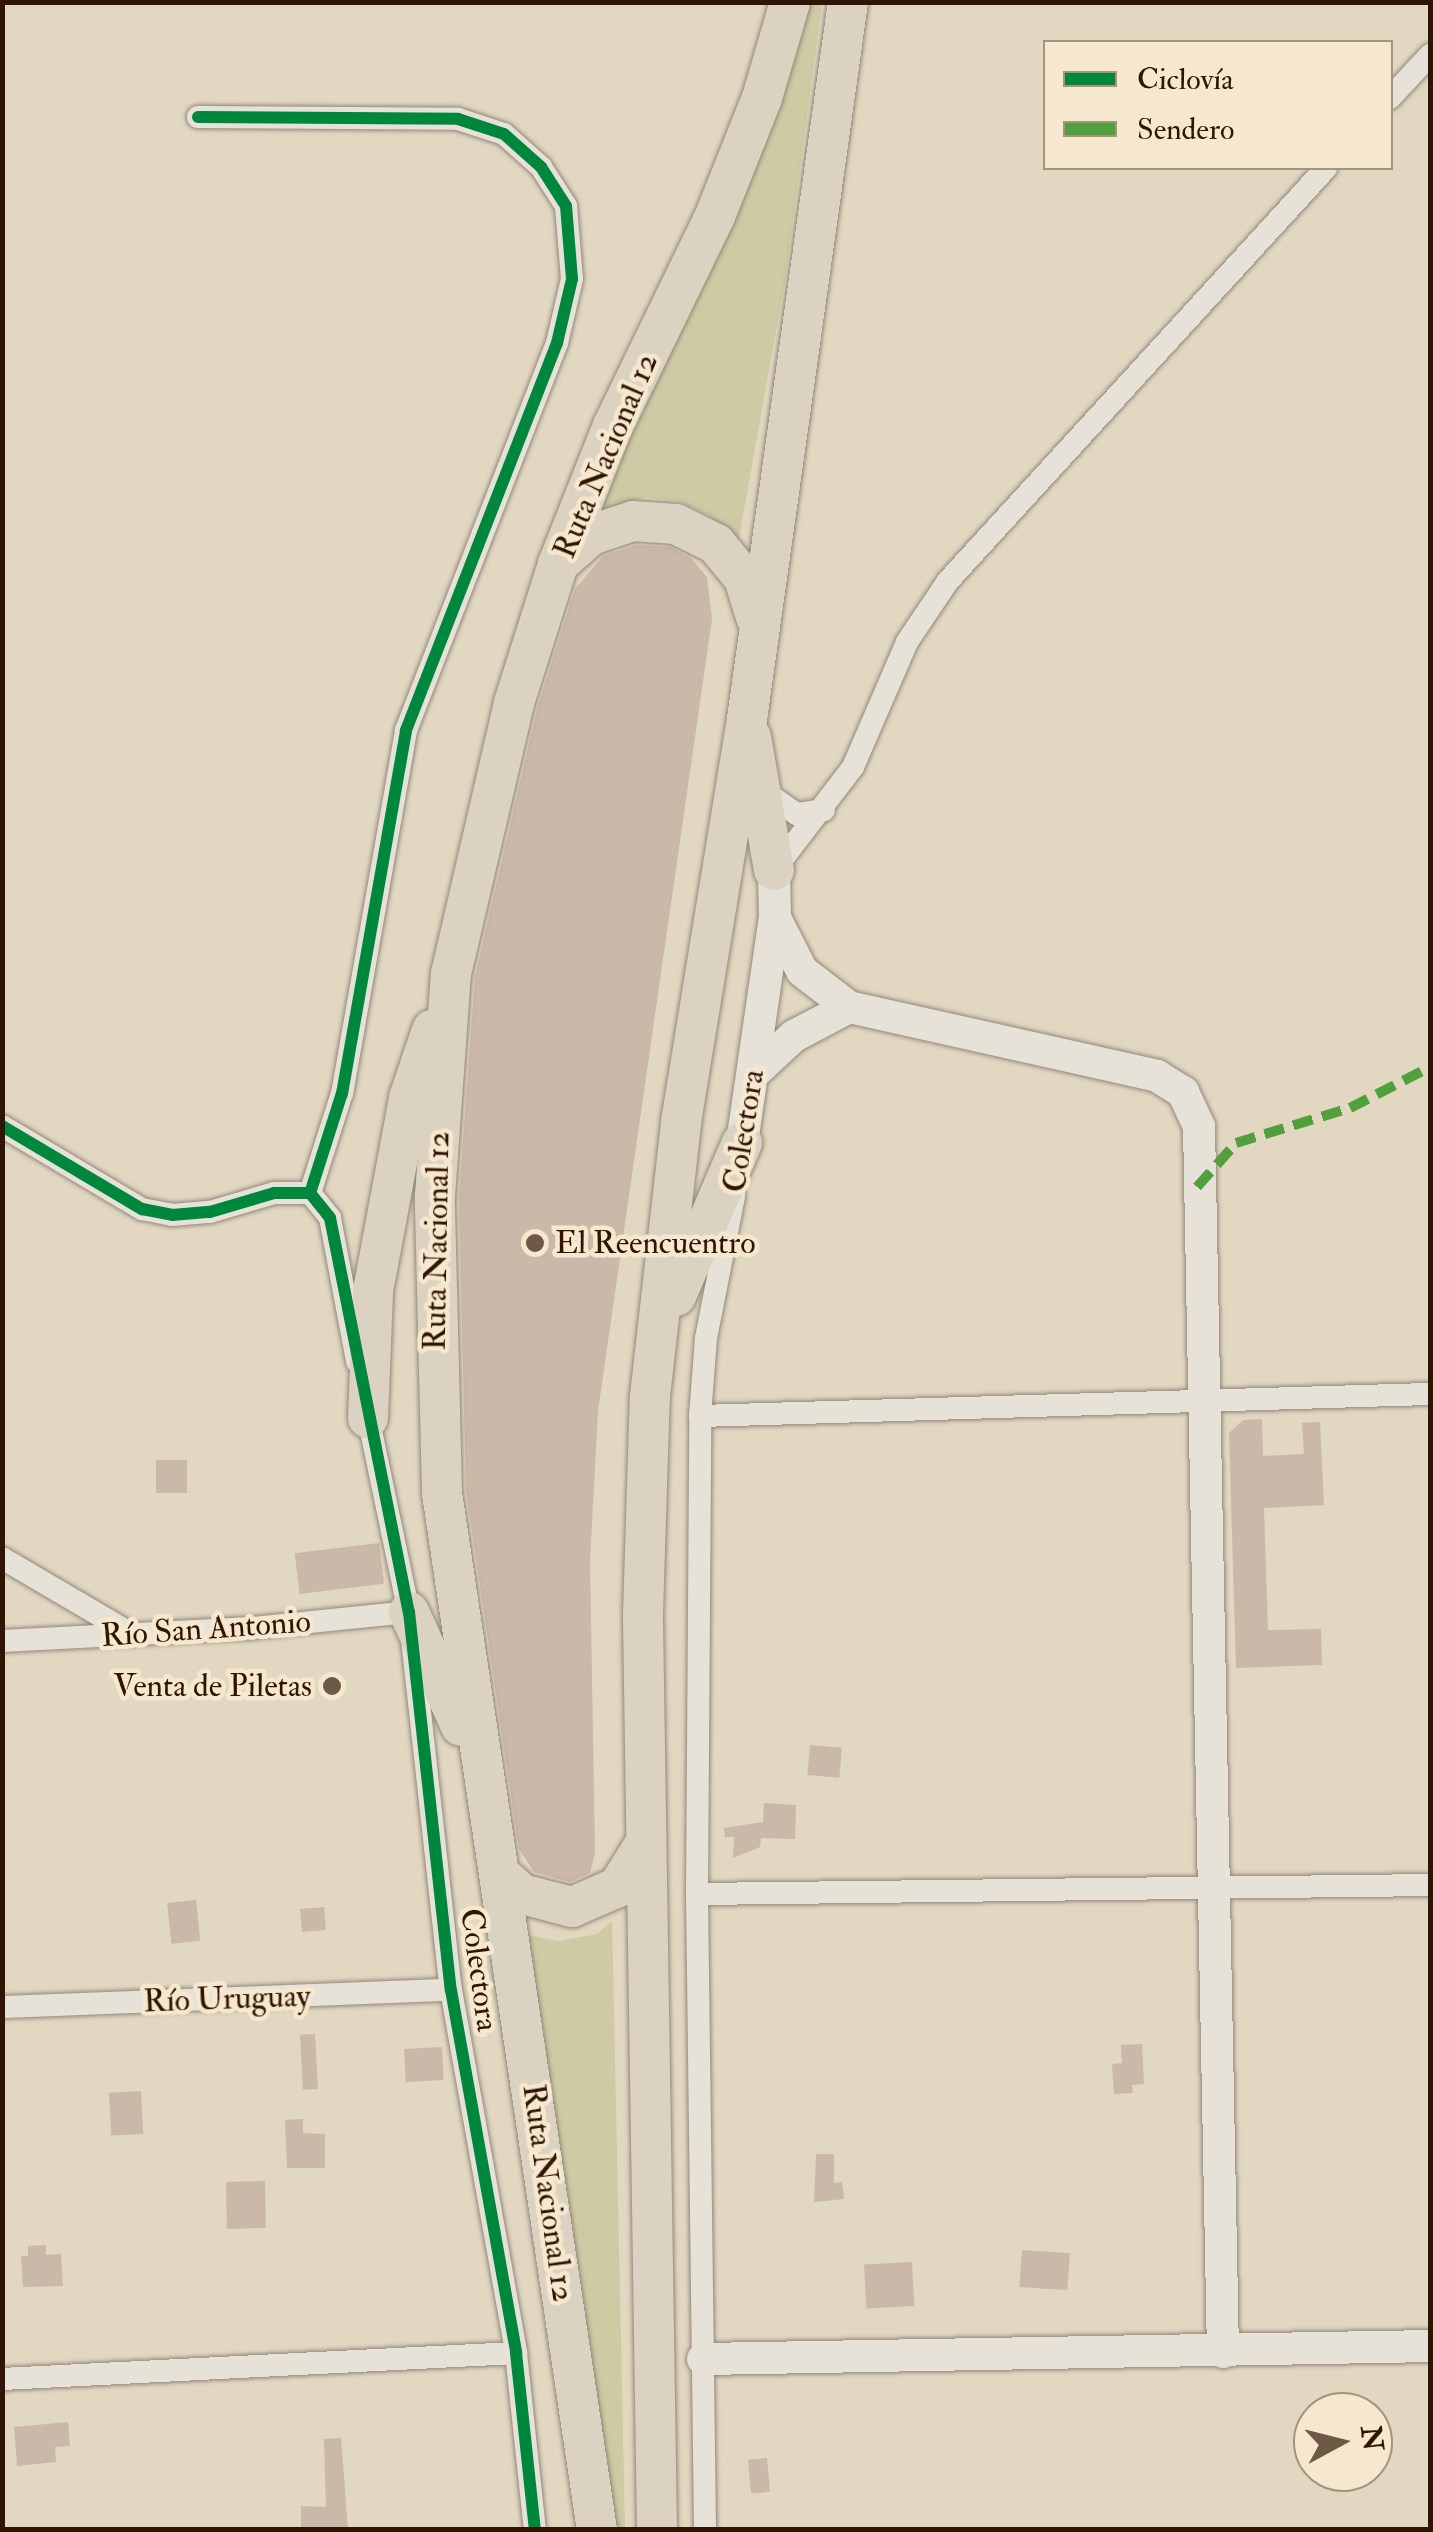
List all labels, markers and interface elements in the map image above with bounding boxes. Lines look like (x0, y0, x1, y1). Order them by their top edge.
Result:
legend (1043, 40, 1393, 170)
text: Ciclovía (1137, 61, 1234, 98)
text: Sendero (1137, 111, 1234, 148)
street label: Ruta Nacional 12 (545, 348, 667, 564)
street label: Colectora (715, 1067, 773, 1195)
street label: Ruta Nacional 12 (416, 1131, 458, 1351)
place label: El Reencuentro (555, 1224, 756, 1262)
marker: El Reencuentro (524, 1232, 546, 1254)
street label: Río San Antonio (100, 1603, 312, 1655)
place label: Venta de Piletas (113, 1667, 312, 1705)
marker: Venta de Piletas (321, 1675, 343, 1697)
street label: Colectora (451, 1906, 507, 2034)
street label: Río Uruguay (143, 1977, 311, 2021)
street label: Ruta Nacional 12 (514, 2082, 582, 2304)
north arrow (1293, 2392, 1393, 2492)
text: N (1352, 2424, 1390, 2453)

